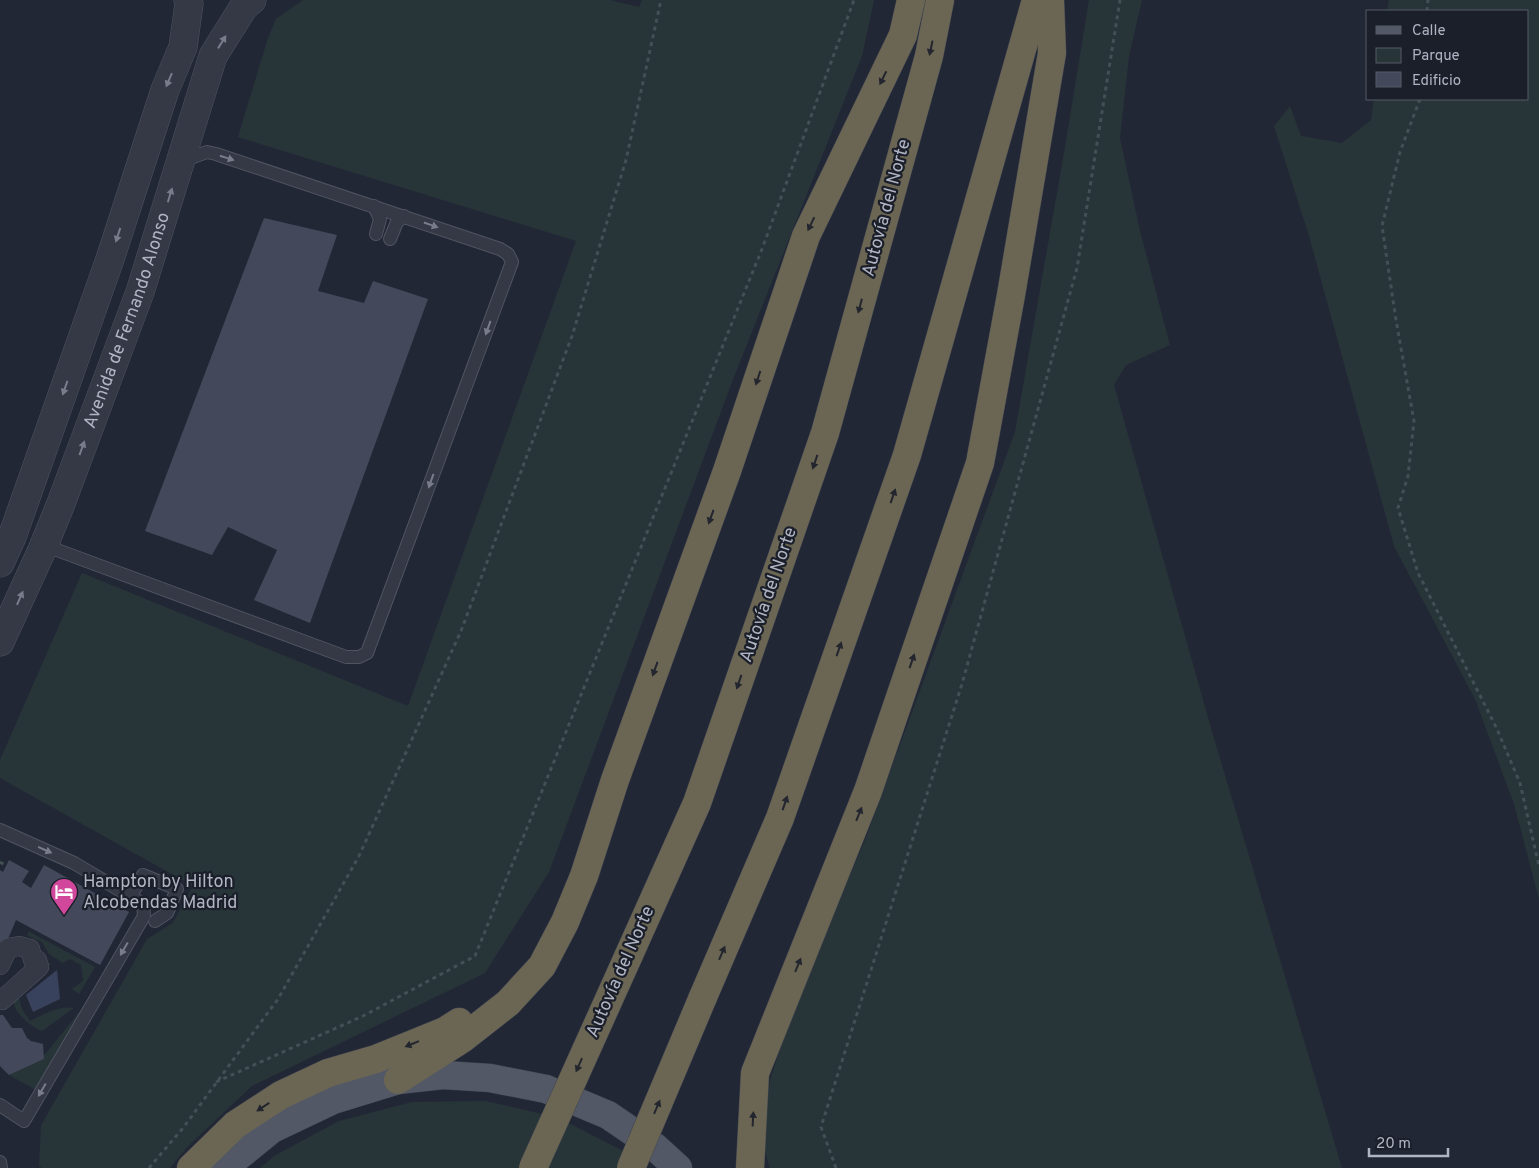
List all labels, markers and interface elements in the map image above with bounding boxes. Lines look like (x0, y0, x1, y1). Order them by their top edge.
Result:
legend (1366, 10, 1529, 100)
text: Calle (1412, 22, 1446, 41)
one-way arrow (217, 35, 227, 48)
one-way arrow (926, 40, 934, 56)
text: Parque (1412, 47, 1460, 66)
one-way arrow (878, 71, 886, 85)
text: Edificio (1412, 72, 1461, 91)
one-way arrow (165, 73, 173, 87)
street label: Autovía del Norte (858, 137, 916, 279)
one-way arrow (219, 154, 234, 162)
one-way arrow (166, 187, 174, 202)
street label: Avenida de Fernando Alonso (78, 210, 175, 432)
one-way arrow (807, 217, 815, 231)
one-way arrow (423, 222, 438, 229)
one-way arrow (114, 227, 121, 242)
one-way arrow (856, 298, 864, 313)
one-way arrow (484, 321, 491, 336)
one-way arrow (754, 370, 762, 385)
one-way arrow (61, 381, 69, 396)
one-way arrow (78, 440, 86, 455)
one-way arrow (811, 455, 819, 470)
one-way arrow (427, 474, 435, 489)
one-way arrow (889, 488, 897, 503)
one-way arrow (707, 509, 714, 524)
street label: Autovía del Norte (735, 524, 803, 666)
one-way arrow (16, 591, 24, 605)
one-way arrow (836, 642, 843, 657)
one-way arrow (908, 653, 916, 668)
one-way arrow (651, 662, 658, 677)
one-way arrow (735, 674, 742, 689)
one-way arrow (781, 795, 789, 810)
one-way arrow (855, 807, 863, 821)
one-way arrow (37, 846, 52, 855)
place label: Hampton by Hilton Alcobendas Madrid (83, 871, 237, 915)
hotel icon: Hampton by Hilton Alcobendas Madrid (49, 877, 79, 916)
street label: Autovía del Norte (582, 903, 660, 1041)
one-way arrow (120, 943, 129, 956)
one-way arrow (719, 946, 727, 960)
one-way arrow (795, 958, 803, 972)
one-way arrow (405, 1041, 419, 1049)
one-way arrow (575, 1058, 583, 1072)
one-way arrow (38, 1083, 47, 1096)
one-way arrow (653, 1100, 661, 1114)
one-way arrow (256, 1102, 270, 1111)
one-way arrow (749, 1111, 757, 1127)
scale bar (1369, 1126, 1448, 1158)
text: 20 m (1376, 1135, 1411, 1154)

